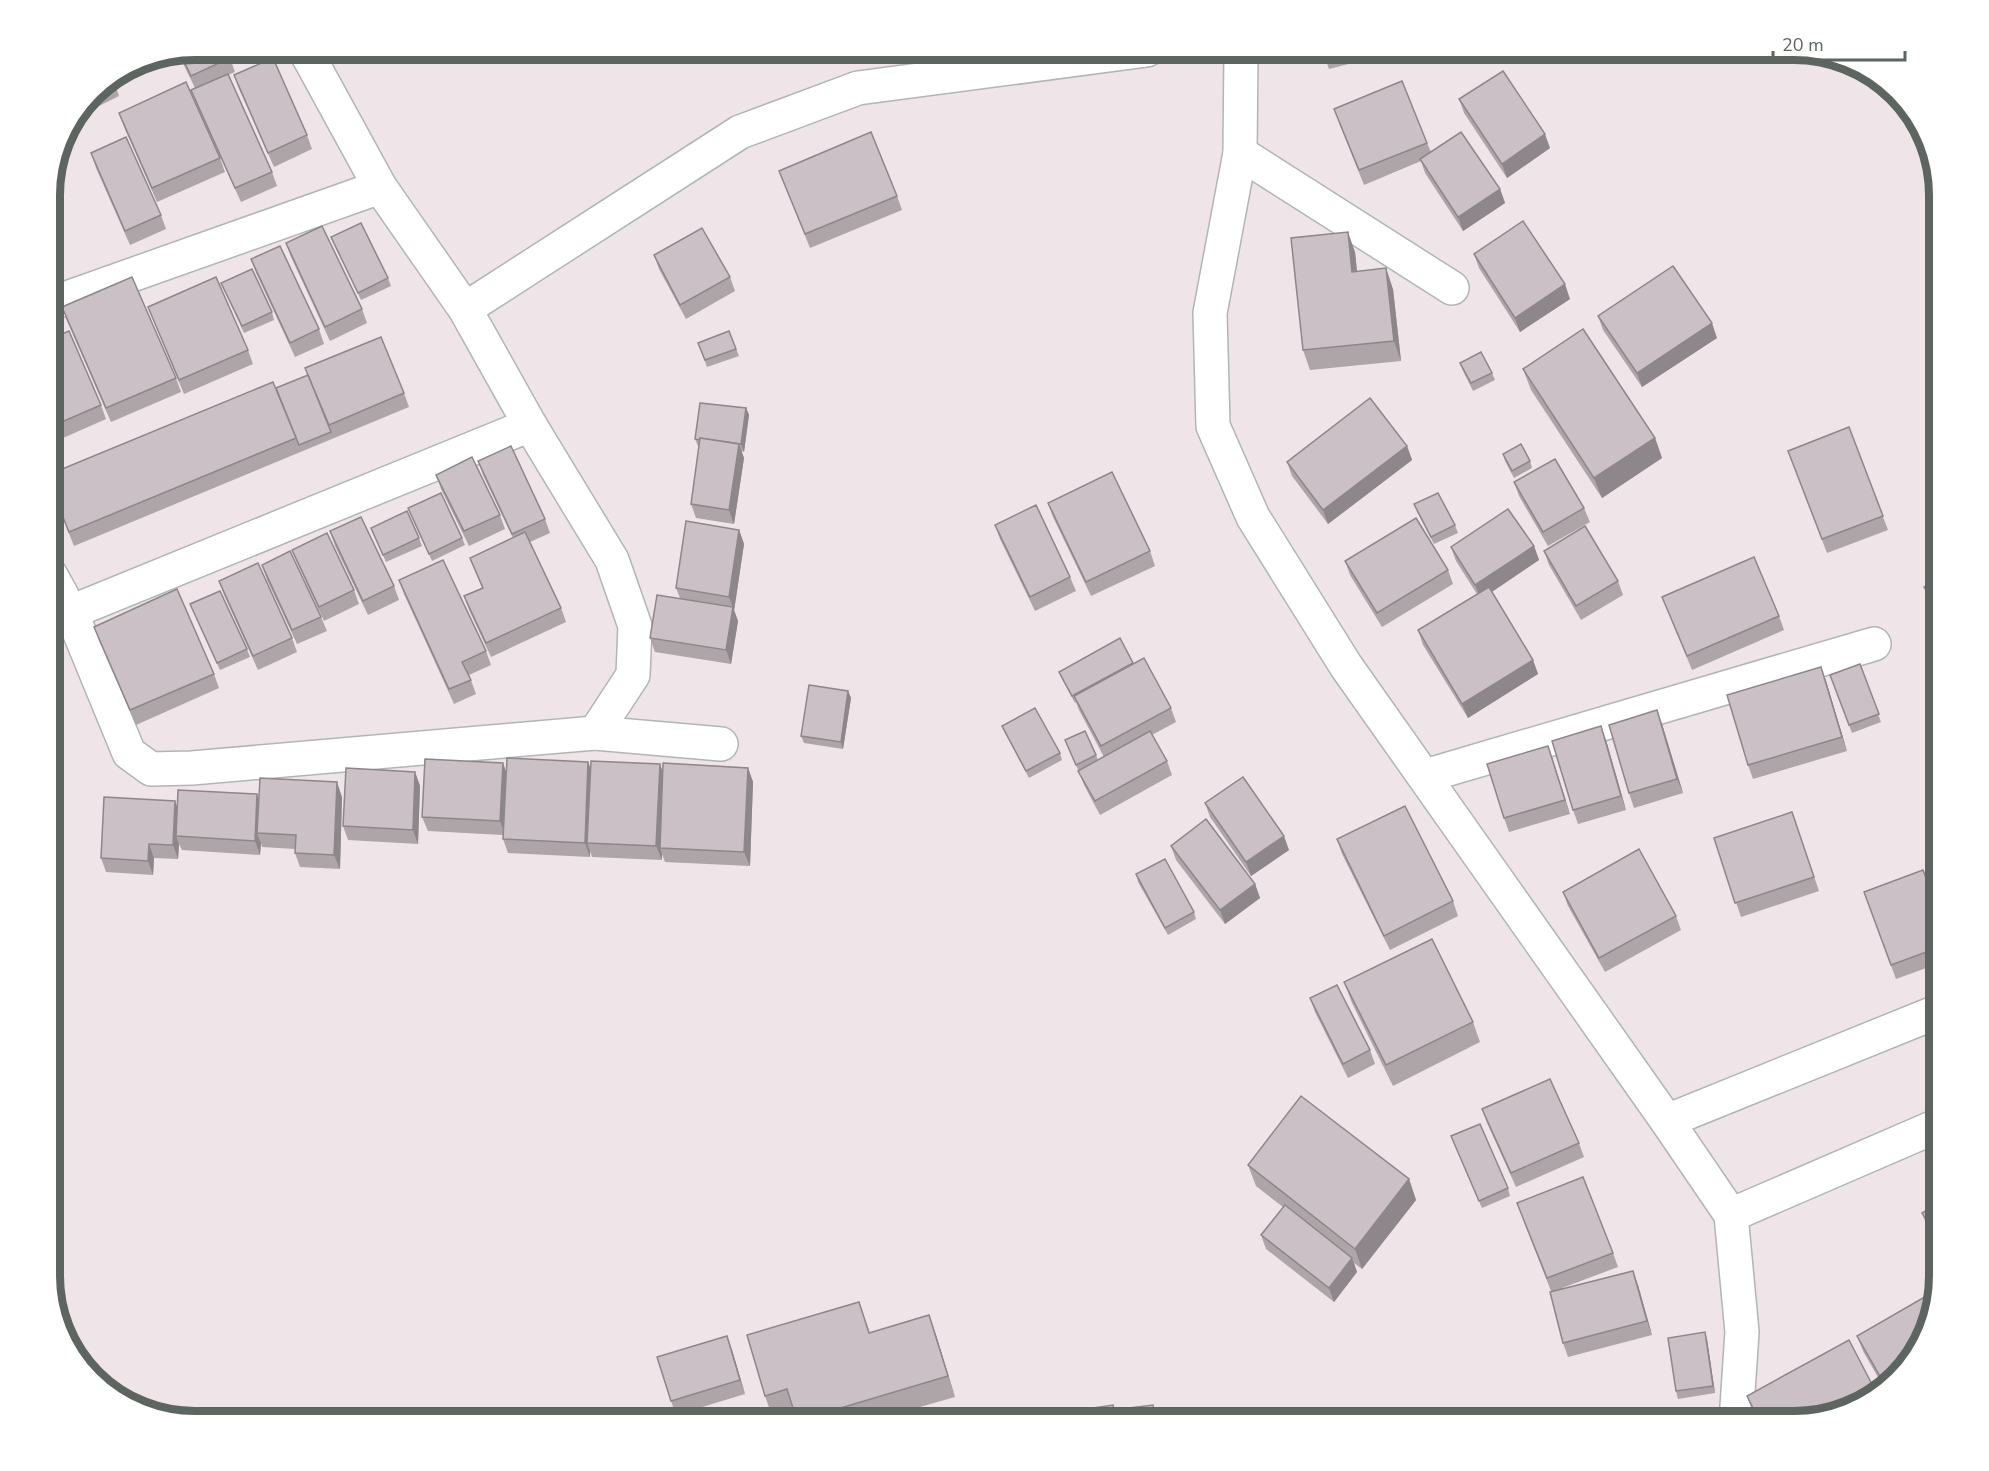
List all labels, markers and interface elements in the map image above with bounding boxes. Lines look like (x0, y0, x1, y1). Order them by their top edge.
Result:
scale bar (1773, 24, 1905, 62)
text: 20 m (1782, 33, 1824, 57)

